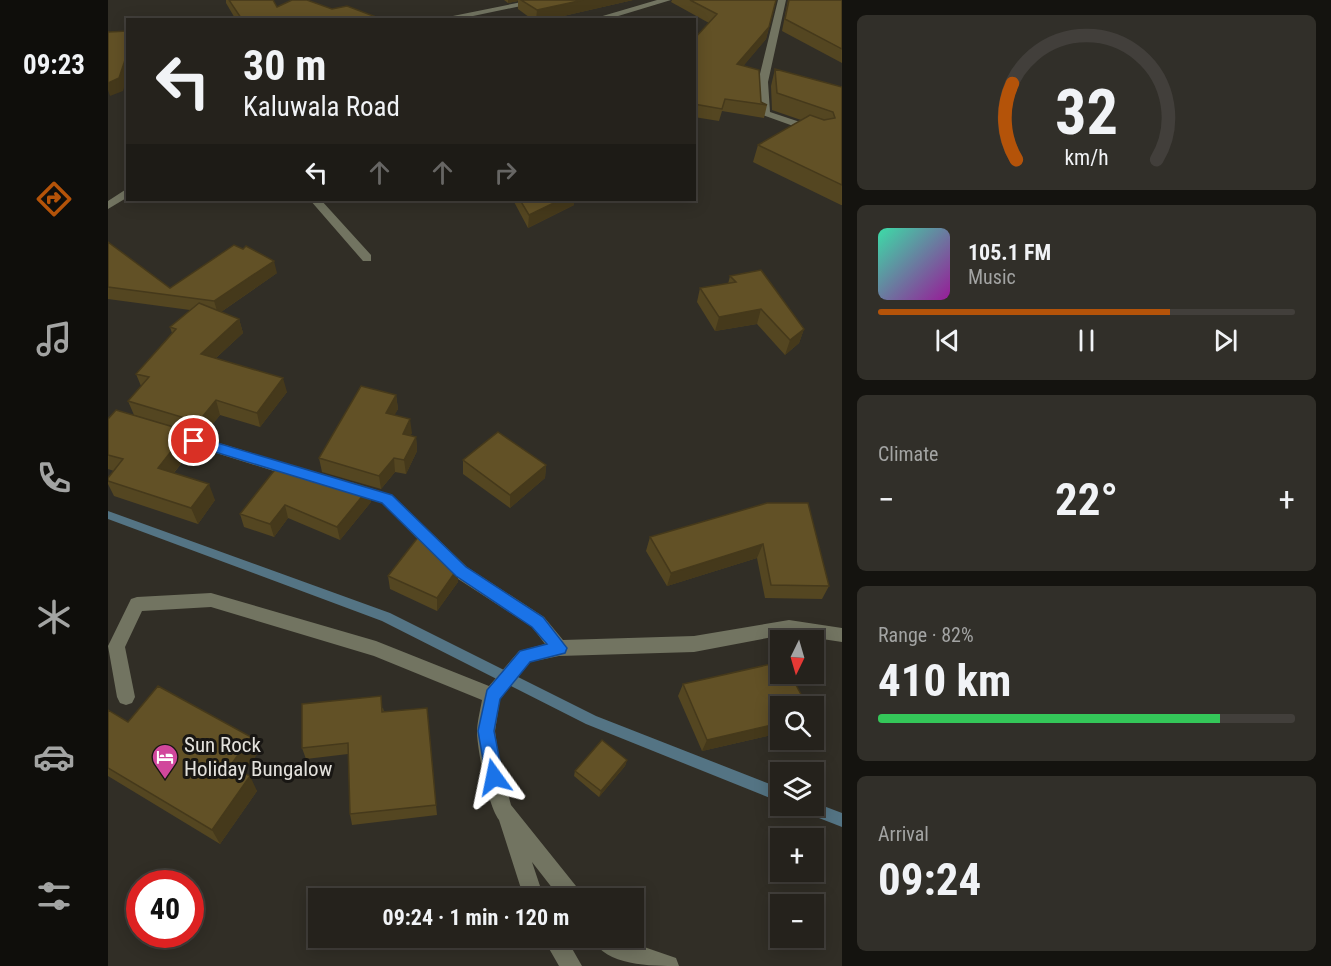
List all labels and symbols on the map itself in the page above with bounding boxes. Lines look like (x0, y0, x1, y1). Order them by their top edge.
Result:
pin (168, 415, 219, 466)
north arrow (770, 630, 824, 684)
place label: Sun Rock Holiday Bungalow (184, 733, 333, 781)
hotel icon: Sun Rock Holiday Bungalow (150, 742, 180, 780)
position arrow (462, 745, 526, 809)
speed limit sign: 40 (126, 870, 204, 948)

